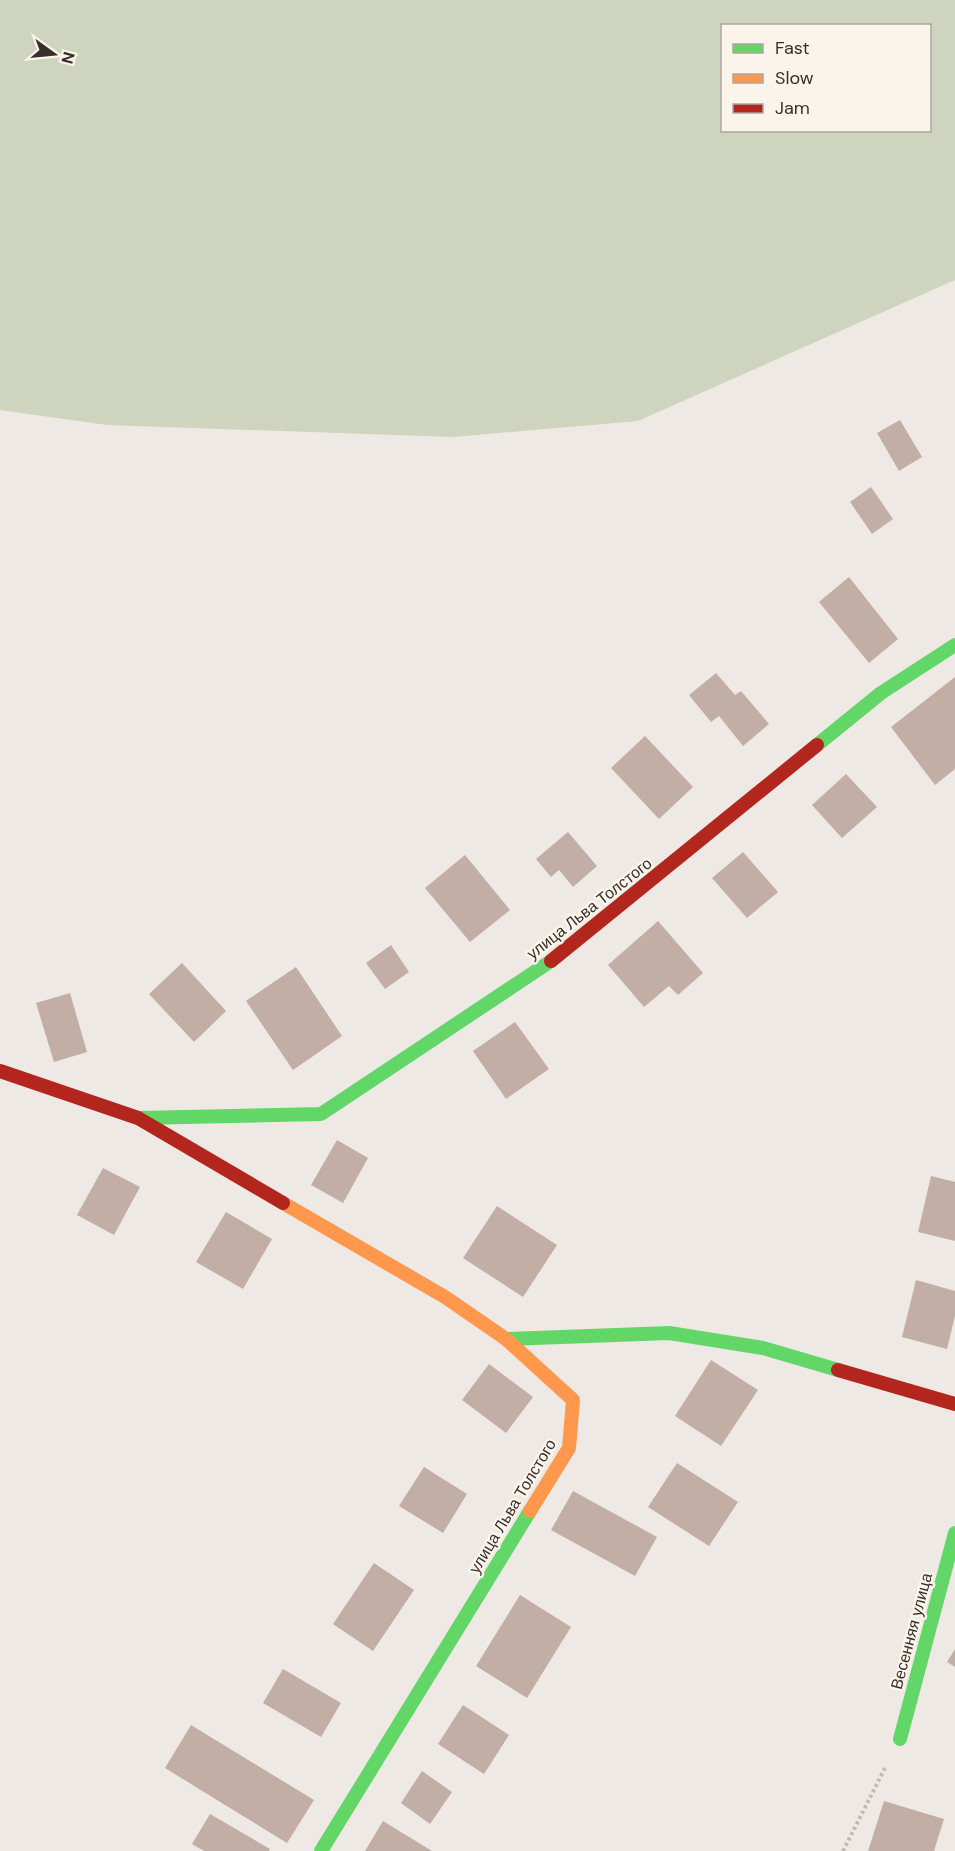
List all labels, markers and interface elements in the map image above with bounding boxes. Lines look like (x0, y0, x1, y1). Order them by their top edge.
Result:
north arrow (24, 24, 84, 84)
legend (721, 24, 931, 132)
text: Fast (775, 36, 810, 60)
text: N (56, 49, 80, 66)
text: Slow (775, 66, 814, 90)
text: Jam (775, 96, 810, 120)
street label: улица Льва Толстого (522, 853, 656, 964)
street label: улица Льва Толстого (464, 1435, 561, 1577)
street label: Весенняя улица (886, 1571, 937, 1692)

